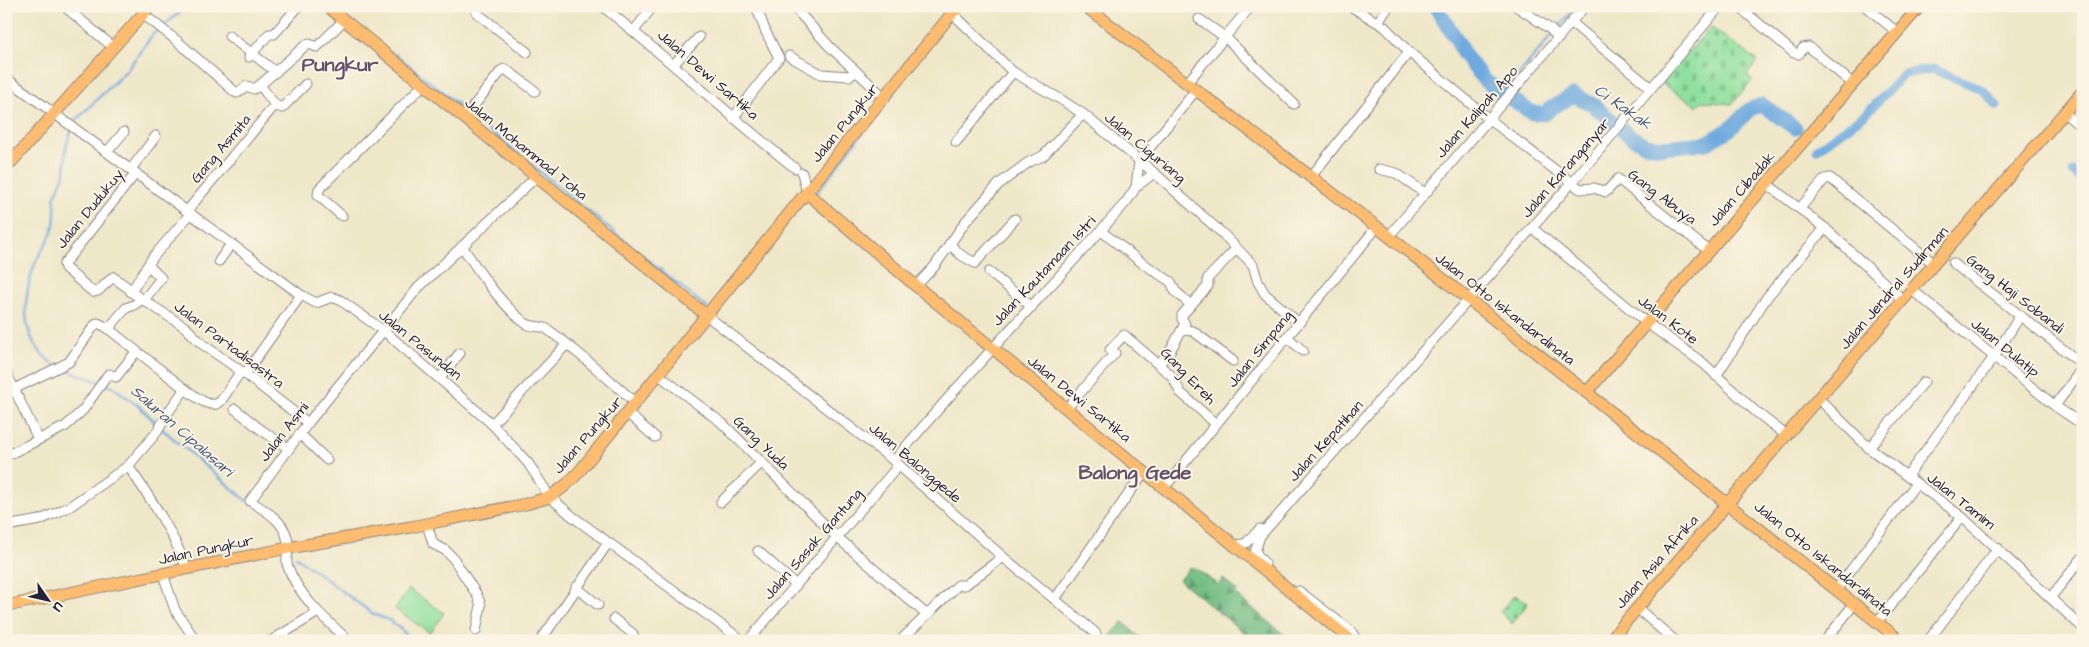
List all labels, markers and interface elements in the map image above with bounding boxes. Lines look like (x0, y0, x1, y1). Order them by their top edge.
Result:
street label: Jalan Dewi Sartika (653, 25, 763, 125)
district label: Pungkur (302, 51, 379, 80)
street label: Jalan Kalipah Apo (1431, 61, 1523, 163)
street label: Jalan Pungkur (806, 79, 884, 168)
water label: Ci Kakak (1590, 79, 1657, 136)
street label: Jalan Mohammad Toha (460, 93, 592, 205)
street label: Jalan Ciguriang (1099, 108, 1191, 189)
street label: Gang Asmita (186, 110, 257, 189)
street label: Jalan Karanganyar (1517, 113, 1616, 223)
street label: Jalan Cibadak (1704, 147, 1780, 231)
street label: Gang Abuya (1623, 164, 1701, 231)
street label: Jalan Dudukuy (51, 165, 129, 254)
street label: Jalan Kautamaan Istri (987, 211, 1101, 331)
street label: Jalan Jendral Sudirman (1835, 222, 1954, 354)
street label: Jalan Otto Iskandardinata (1431, 248, 1580, 371)
street label: Gang Haji Sobandi (1961, 249, 2069, 340)
street label: Jalan Kote (1633, 290, 1703, 350)
street label: Jalan Partadisastra (170, 297, 289, 394)
street label: Jalan Pasundan (374, 305, 467, 385)
street label: Jalan Simpang (1222, 306, 1299, 393)
street label: Jalan Dulatip (1966, 314, 2044, 382)
street label: Gang Ereh (1155, 343, 1221, 410)
street label: Jalan Dewi Sartika (1023, 351, 1136, 448)
water label: Saluran Cipalasari (126, 380, 240, 483)
street label: Jalan Pungkur (548, 392, 628, 479)
street label: Jalan Kepatihan (1284, 395, 1369, 486)
street label: Jalan Asmi (254, 397, 314, 466)
street label: Gang Yuda (728, 411, 794, 476)
street label: Jalan Balonggede (864, 418, 966, 509)
district label: Balong Gede (1079, 459, 1192, 488)
street label: Jalan Tamim (1922, 468, 2000, 535)
street label: Jalan Sasak Gantung (759, 484, 868, 605)
street label: Jalan Otto Iskandardinata (1749, 497, 1897, 622)
street label: Jalan Asia Afrika (1610, 510, 1704, 613)
street label: Jalan Pungkur (157, 530, 256, 571)
north arrow (22, 574, 72, 624)
text: U (47, 598, 68, 616)

